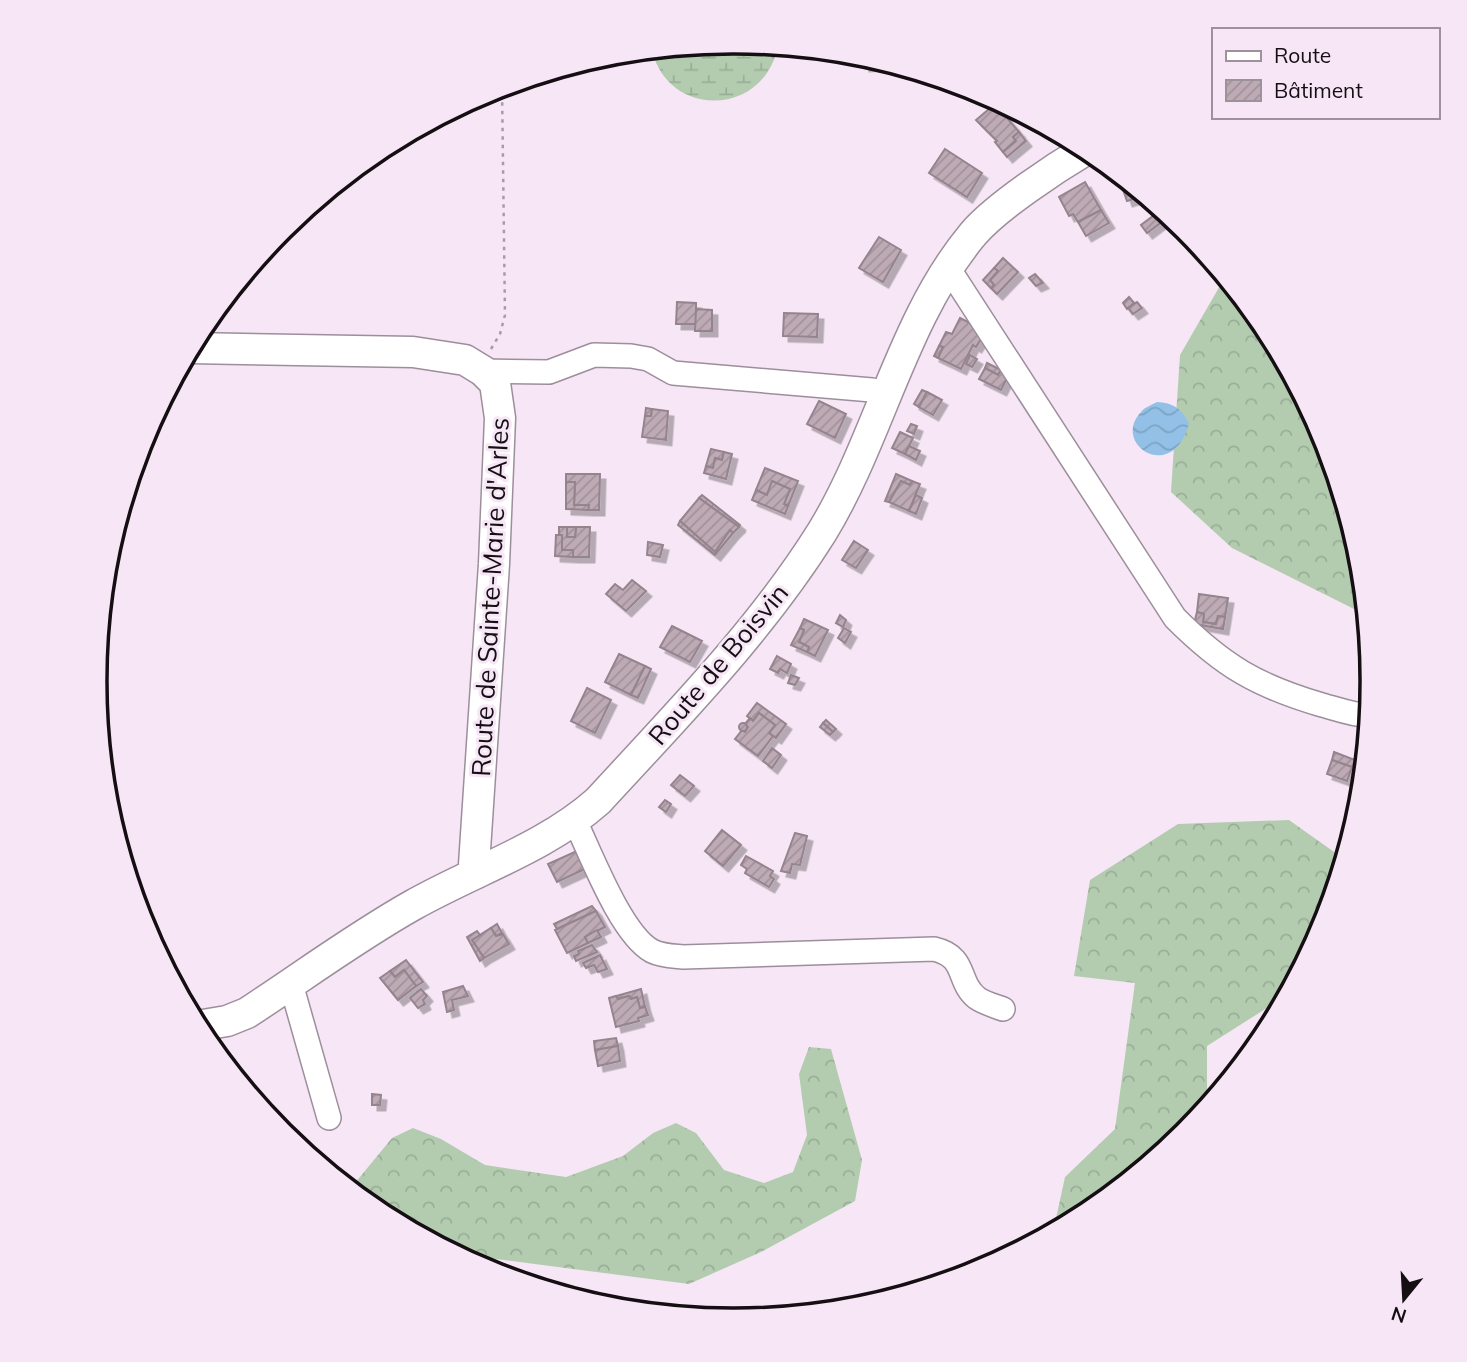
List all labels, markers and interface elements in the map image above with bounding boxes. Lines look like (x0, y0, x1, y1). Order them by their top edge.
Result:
legend (1212, 28, 1439, 119)
text: Route (1274, 42, 1331, 68)
text: Bâtiment (1274, 77, 1363, 103)
street label: Route de Sainte-Marie d'Arles (464, 417, 516, 777)
street label: Route de Boisvin (641, 577, 795, 751)
north arrow (1369, 1264, 1439, 1334)
text: N (1388, 1302, 1409, 1329)

